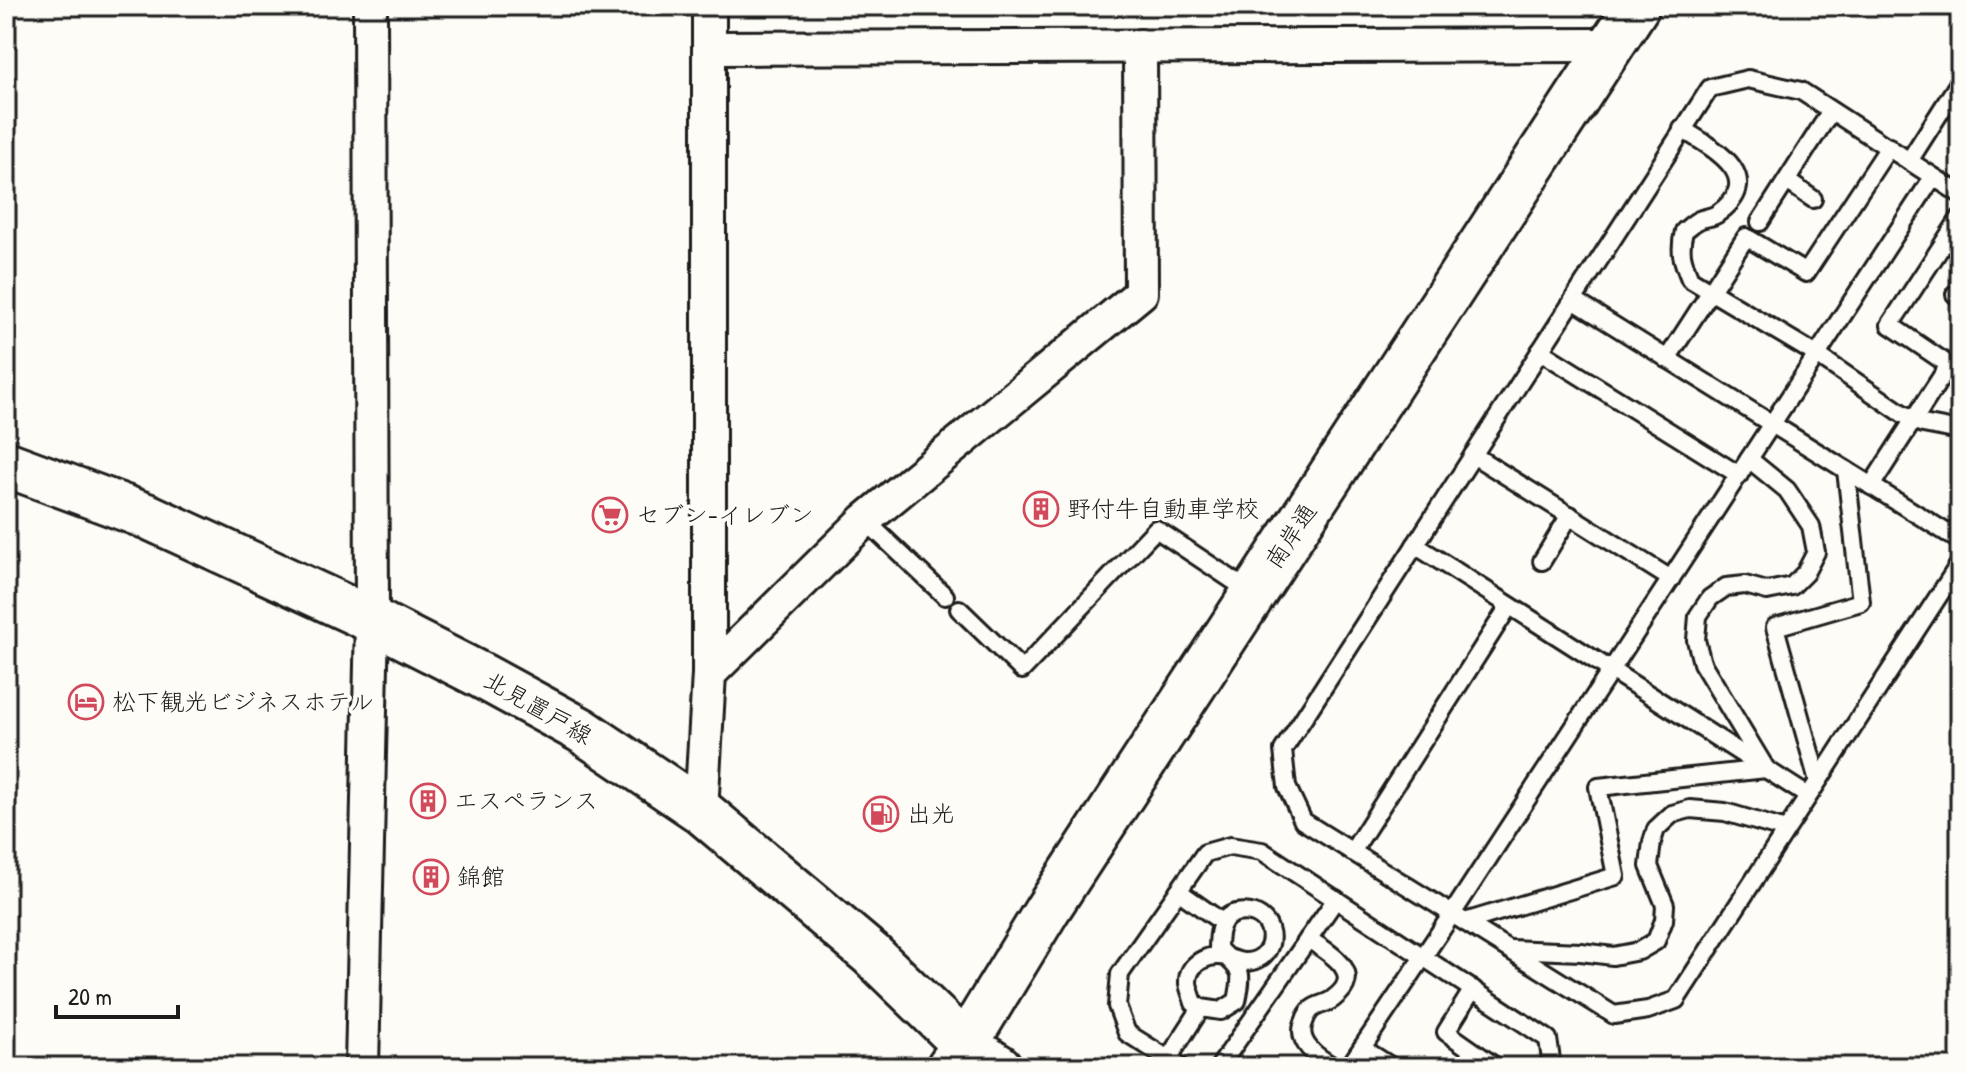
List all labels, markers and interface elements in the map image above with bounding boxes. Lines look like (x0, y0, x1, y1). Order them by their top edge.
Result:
building icon: 野付牛自動車学校 (1022, 490, 1060, 528)
place label: 野付牛自動車学校 (1067, 492, 1259, 524)
supermarket icon: セブン-イレブン (591, 496, 629, 534)
street label: 南岸通 (1257, 497, 1323, 574)
place label: セブン-イレブン (636, 498, 814, 530)
street label: 北見置戸線 (479, 663, 598, 751)
hotel icon: 松下観光ビジネスホテル (67, 683, 105, 721)
place label: 松下観光ビジネスホテル (112, 685, 374, 717)
building icon: エスペランス (409, 782, 447, 820)
place label: エスペランス (454, 784, 598, 816)
fuel station icon: 出光 (862, 795, 900, 833)
place label: 出光 (907, 797, 955, 829)
building icon: 錦館 (412, 858, 450, 896)
place label: 錦館 (457, 860, 505, 892)
scale bar (56, 969, 178, 1019)
text: 20 m (68, 980, 112, 1012)

